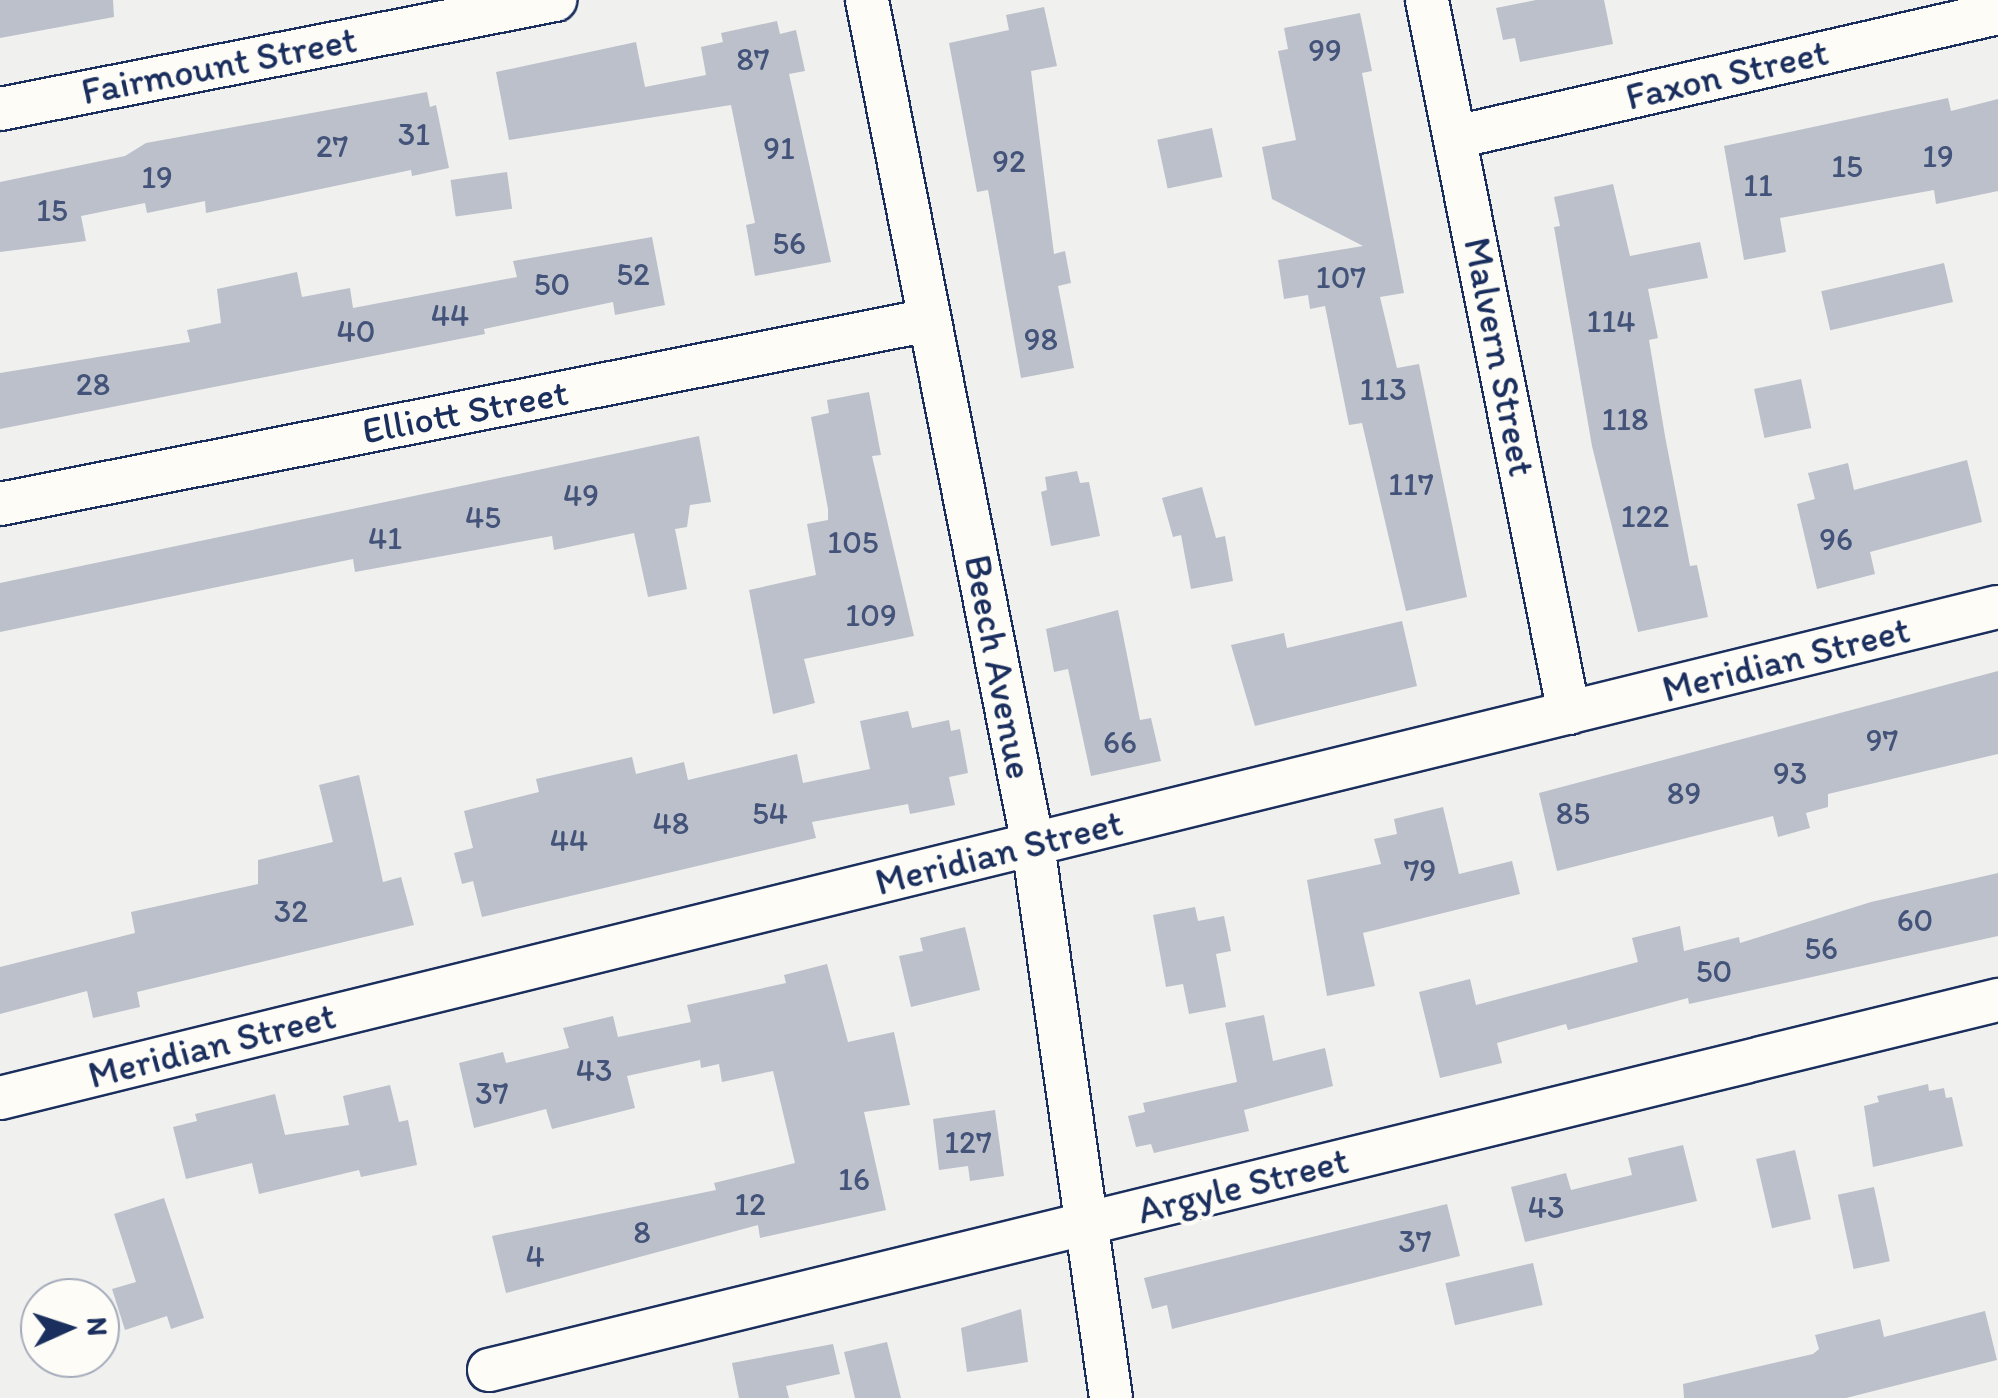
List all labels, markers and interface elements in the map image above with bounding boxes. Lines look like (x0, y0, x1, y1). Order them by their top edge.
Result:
street label: Fairmount Street (78, 17, 360, 115)
street label: Faxon Street (1622, 30, 1832, 120)
house number: 99 (1308, 31, 1342, 69)
house number: 87 (736, 40, 770, 78)
house number: 31 (398, 115, 430, 153)
house number: 27 (316, 127, 348, 165)
house number: 91 (763, 129, 795, 167)
house number: 19 (1922, 137, 1954, 175)
house number: 92 (992, 142, 1026, 180)
house number: 15 (1831, 147, 1863, 185)
house number: 19 (141, 158, 173, 196)
house number: 11 (1743, 166, 1773, 204)
house number: 15 (36, 191, 68, 229)
house number: 56 (772, 224, 806, 262)
street label: Malvern Street (1454, 234, 1544, 480)
house number: 52 (616, 255, 650, 293)
house number: 107 (1316, 258, 1366, 296)
house number: 50 (534, 265, 570, 303)
house number: 44 (431, 296, 469, 334)
house number: 114 (1587, 302, 1635, 340)
house number: 40 (337, 312, 375, 350)
house number: 98 (1024, 320, 1058, 358)
house number: 28 (76, 365, 110, 403)
street label: Elliott Street (359, 370, 571, 454)
house number: 113 (1359, 370, 1407, 408)
house number: 118 (1601, 400, 1649, 438)
house number: 117 (1388, 465, 1434, 503)
house number: 49 (563, 476, 599, 514)
house number: 122 (1621, 497, 1669, 535)
house number: 45 (465, 498, 501, 536)
house number: 41 (368, 519, 402, 557)
house number: 96 (1819, 520, 1853, 558)
house number: 105 (827, 523, 879, 561)
street label: Beech Avenue (954, 552, 1042, 782)
house number: 109 (845, 596, 897, 634)
street label: Meridian Street (1658, 607, 1914, 713)
house number: 97 (1866, 721, 1898, 759)
house number: 66 (1103, 723, 1137, 761)
house number: 93 (1773, 754, 1807, 792)
house number: 89 (1667, 774, 1701, 812)
house number: 54 (752, 794, 788, 832)
house number: 85 (1556, 794, 1590, 832)
street label: Meridian Street (871, 800, 1127, 906)
house number: 48 (653, 804, 689, 842)
house number: 44 (550, 821, 588, 859)
house number: 79 (1404, 851, 1436, 889)
house number: 32 (274, 892, 308, 930)
house number: 60 (1897, 901, 1933, 939)
house number: 56 (1804, 929, 1838, 967)
house number: 50 (1696, 952, 1732, 990)
street label: Meridian Street (84, 993, 340, 1099)
house number: 43 (576, 1051, 612, 1089)
house number: 37 (475, 1074, 509, 1112)
house number: 127 (944, 1123, 992, 1161)
street label: Argyle Street (1133, 1138, 1353, 1234)
house number: 16 (838, 1160, 870, 1198)
house number: 12 (734, 1185, 766, 1223)
house number: 43 (1528, 1188, 1564, 1226)
house number: 8 (633, 1213, 651, 1251)
house number: 37 (1398, 1222, 1432, 1260)
house number: 4 (525, 1237, 545, 1275)
north arrow (20, 1278, 120, 1378)
text: N (80, 1316, 115, 1337)

